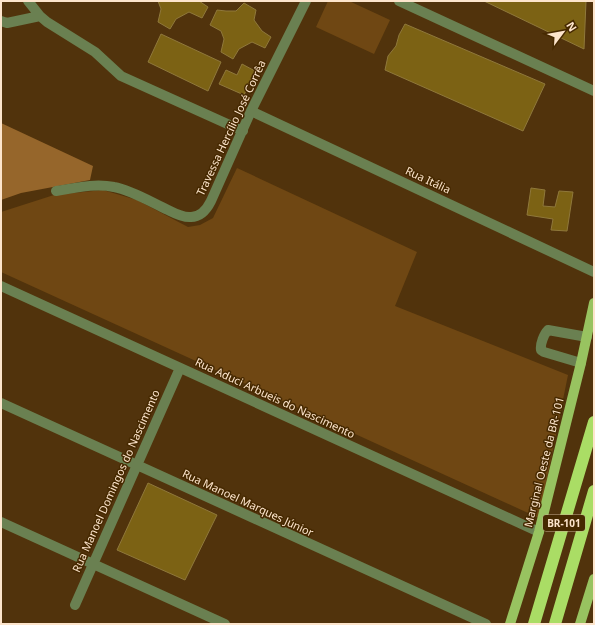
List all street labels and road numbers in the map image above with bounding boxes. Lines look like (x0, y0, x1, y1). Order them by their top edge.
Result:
street label: Travessa Hercílio José Corrêa (192, 57, 269, 198)
street label: Rua Itália (403, 163, 453, 197)
street label: Rua Aduci Arbueis do Nascimento (193, 354, 358, 441)
street label: Rua Manoel Domingos do Nascimento (68, 387, 163, 574)
street label: Marginal Oeste da BR-101 (521, 395, 567, 529)
street label: Rua Manoel Marques Júnior (180, 465, 317, 540)
road number: BR-101 (543, 515, 585, 531)

